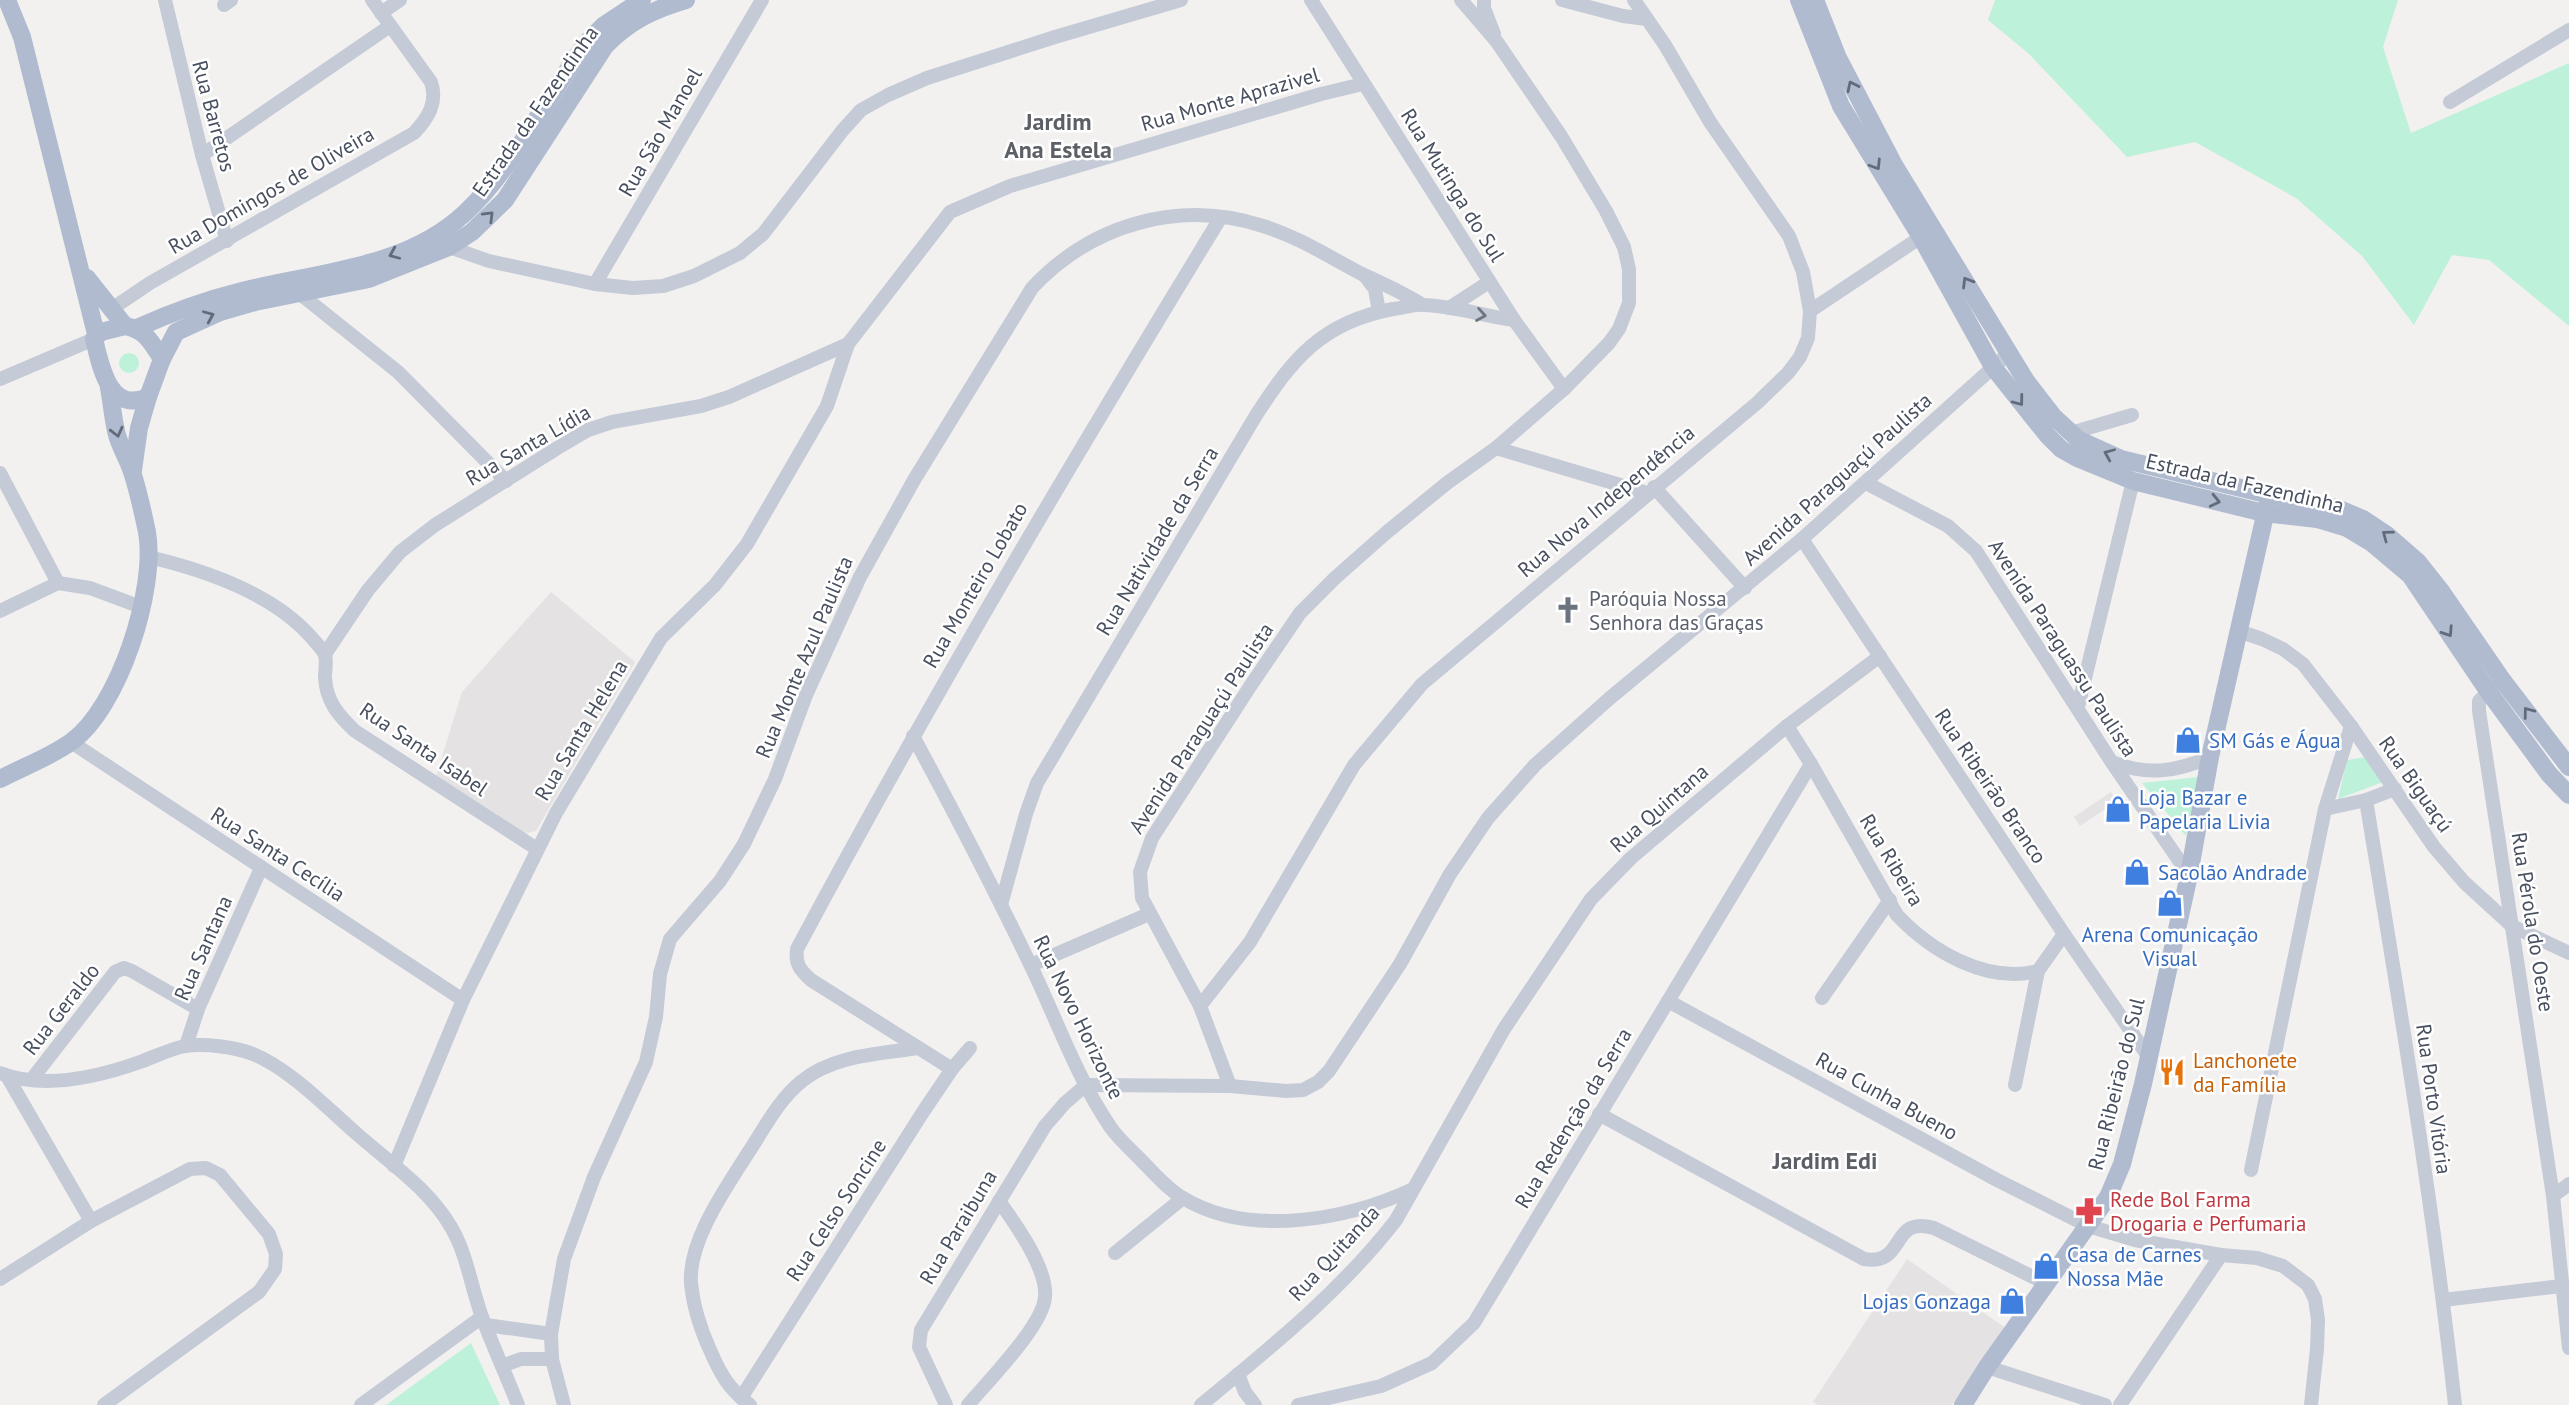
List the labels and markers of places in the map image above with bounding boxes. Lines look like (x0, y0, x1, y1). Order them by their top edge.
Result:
place label: Paróquia Nossa Senhora das Graças (1589, 585, 1764, 636)
church icon: Paróquia Nossa Senhora das Graças (1553, 595, 1583, 625)
shop icon: SM Gás e Água (2173, 725, 2203, 755)
place label: SM Gás e Água (2209, 727, 2341, 754)
place label: Loja Bazar e Papelaria Livia (2139, 784, 2270, 835)
shop icon: Loja Bazar e Papelaria Livia (2103, 794, 2133, 824)
shop icon: Sacolão Andrade (2122, 857, 2152, 887)
place label: Sacolão Andrade (2158, 859, 2307, 886)
shop icon: Arena Comunicação Visual (2155, 888, 2185, 918)
place label: Arena Comunicação Visual (2082, 921, 2258, 972)
place label: Lanchonete da Família (2193, 1047, 2297, 1098)
restaurant icon: Lanchonete da Família (2157, 1057, 2187, 1087)
place label: Rede Bol Farma Drogaria e Perfumaria (2110, 1186, 2306, 1237)
pharmacy icon: Rede Bol Farma Drogaria e Perfumaria (2074, 1196, 2104, 1226)
place label: Casa de Carnes Nossa Mãe (2067, 1241, 2202, 1292)
shop icon: Casa de Carnes Nossa Mãe (2031, 1251, 2061, 1281)
shop icon: Lojas Gonzaga (1997, 1286, 2027, 1316)
place label: Lojas Gonzaga (1863, 1288, 1991, 1315)

